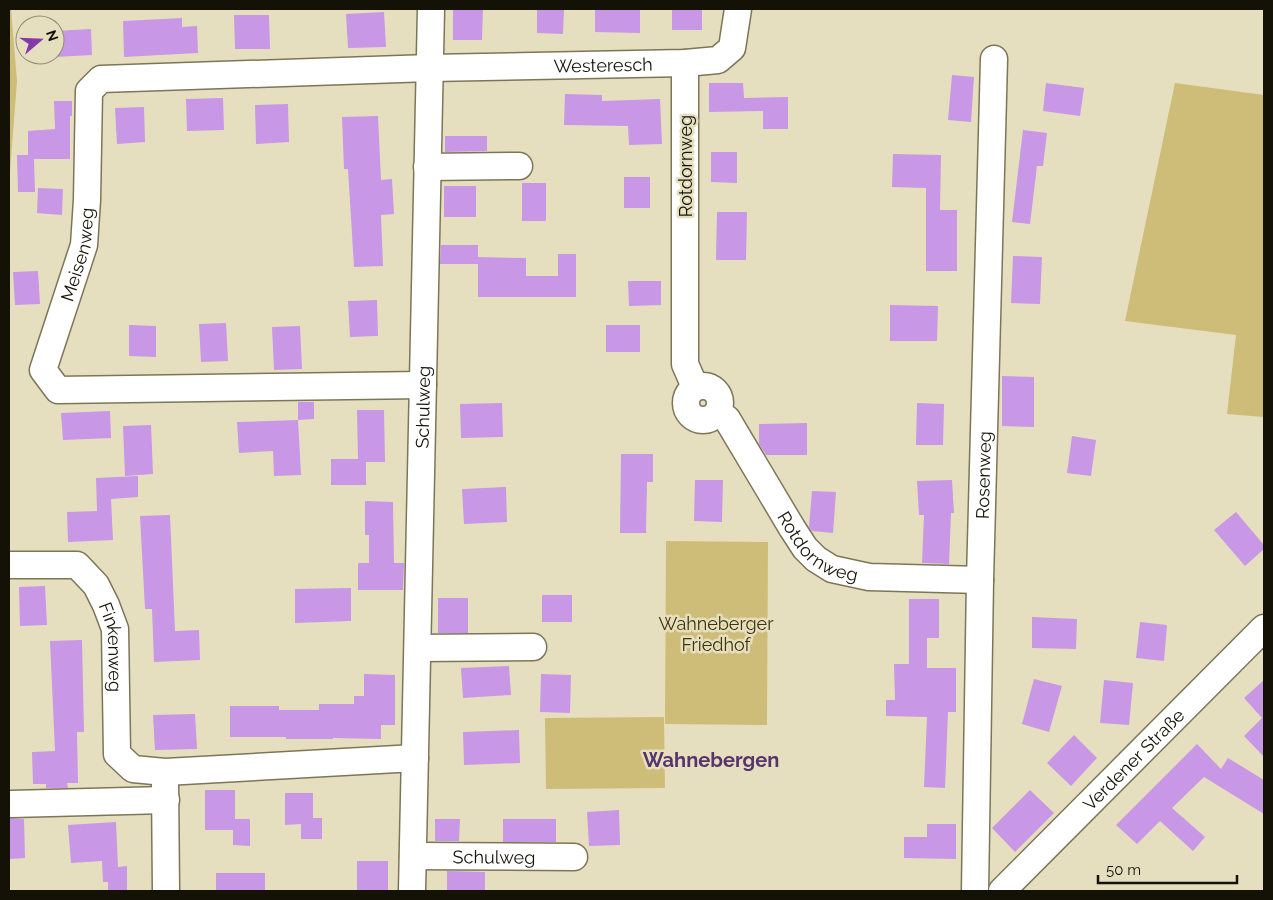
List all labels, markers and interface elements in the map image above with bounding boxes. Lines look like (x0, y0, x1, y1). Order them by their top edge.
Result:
north arrow (15, 15, 65, 65)
text: N (43, 28, 62, 43)
street label: Westeresch (553, 53, 653, 76)
street label: Rotdornweg (675, 115, 696, 217)
street label: Meisenweg (56, 207, 97, 304)
street label: Schulweg (411, 366, 434, 449)
street label: Rosenweg (971, 431, 994, 519)
street label: Rotdornweg (774, 507, 860, 585)
street label: Finkenweg (95, 599, 127, 692)
park label: Wahneberger Friedhof (659, 613, 774, 655)
street label: Verdener Straße (1078, 704, 1188, 814)
district label: Wahnebergen (643, 748, 779, 772)
street label: Schulweg (453, 846, 535, 867)
scale bar (1098, 852, 1237, 884)
text: 50 m (1106, 861, 1141, 879)

